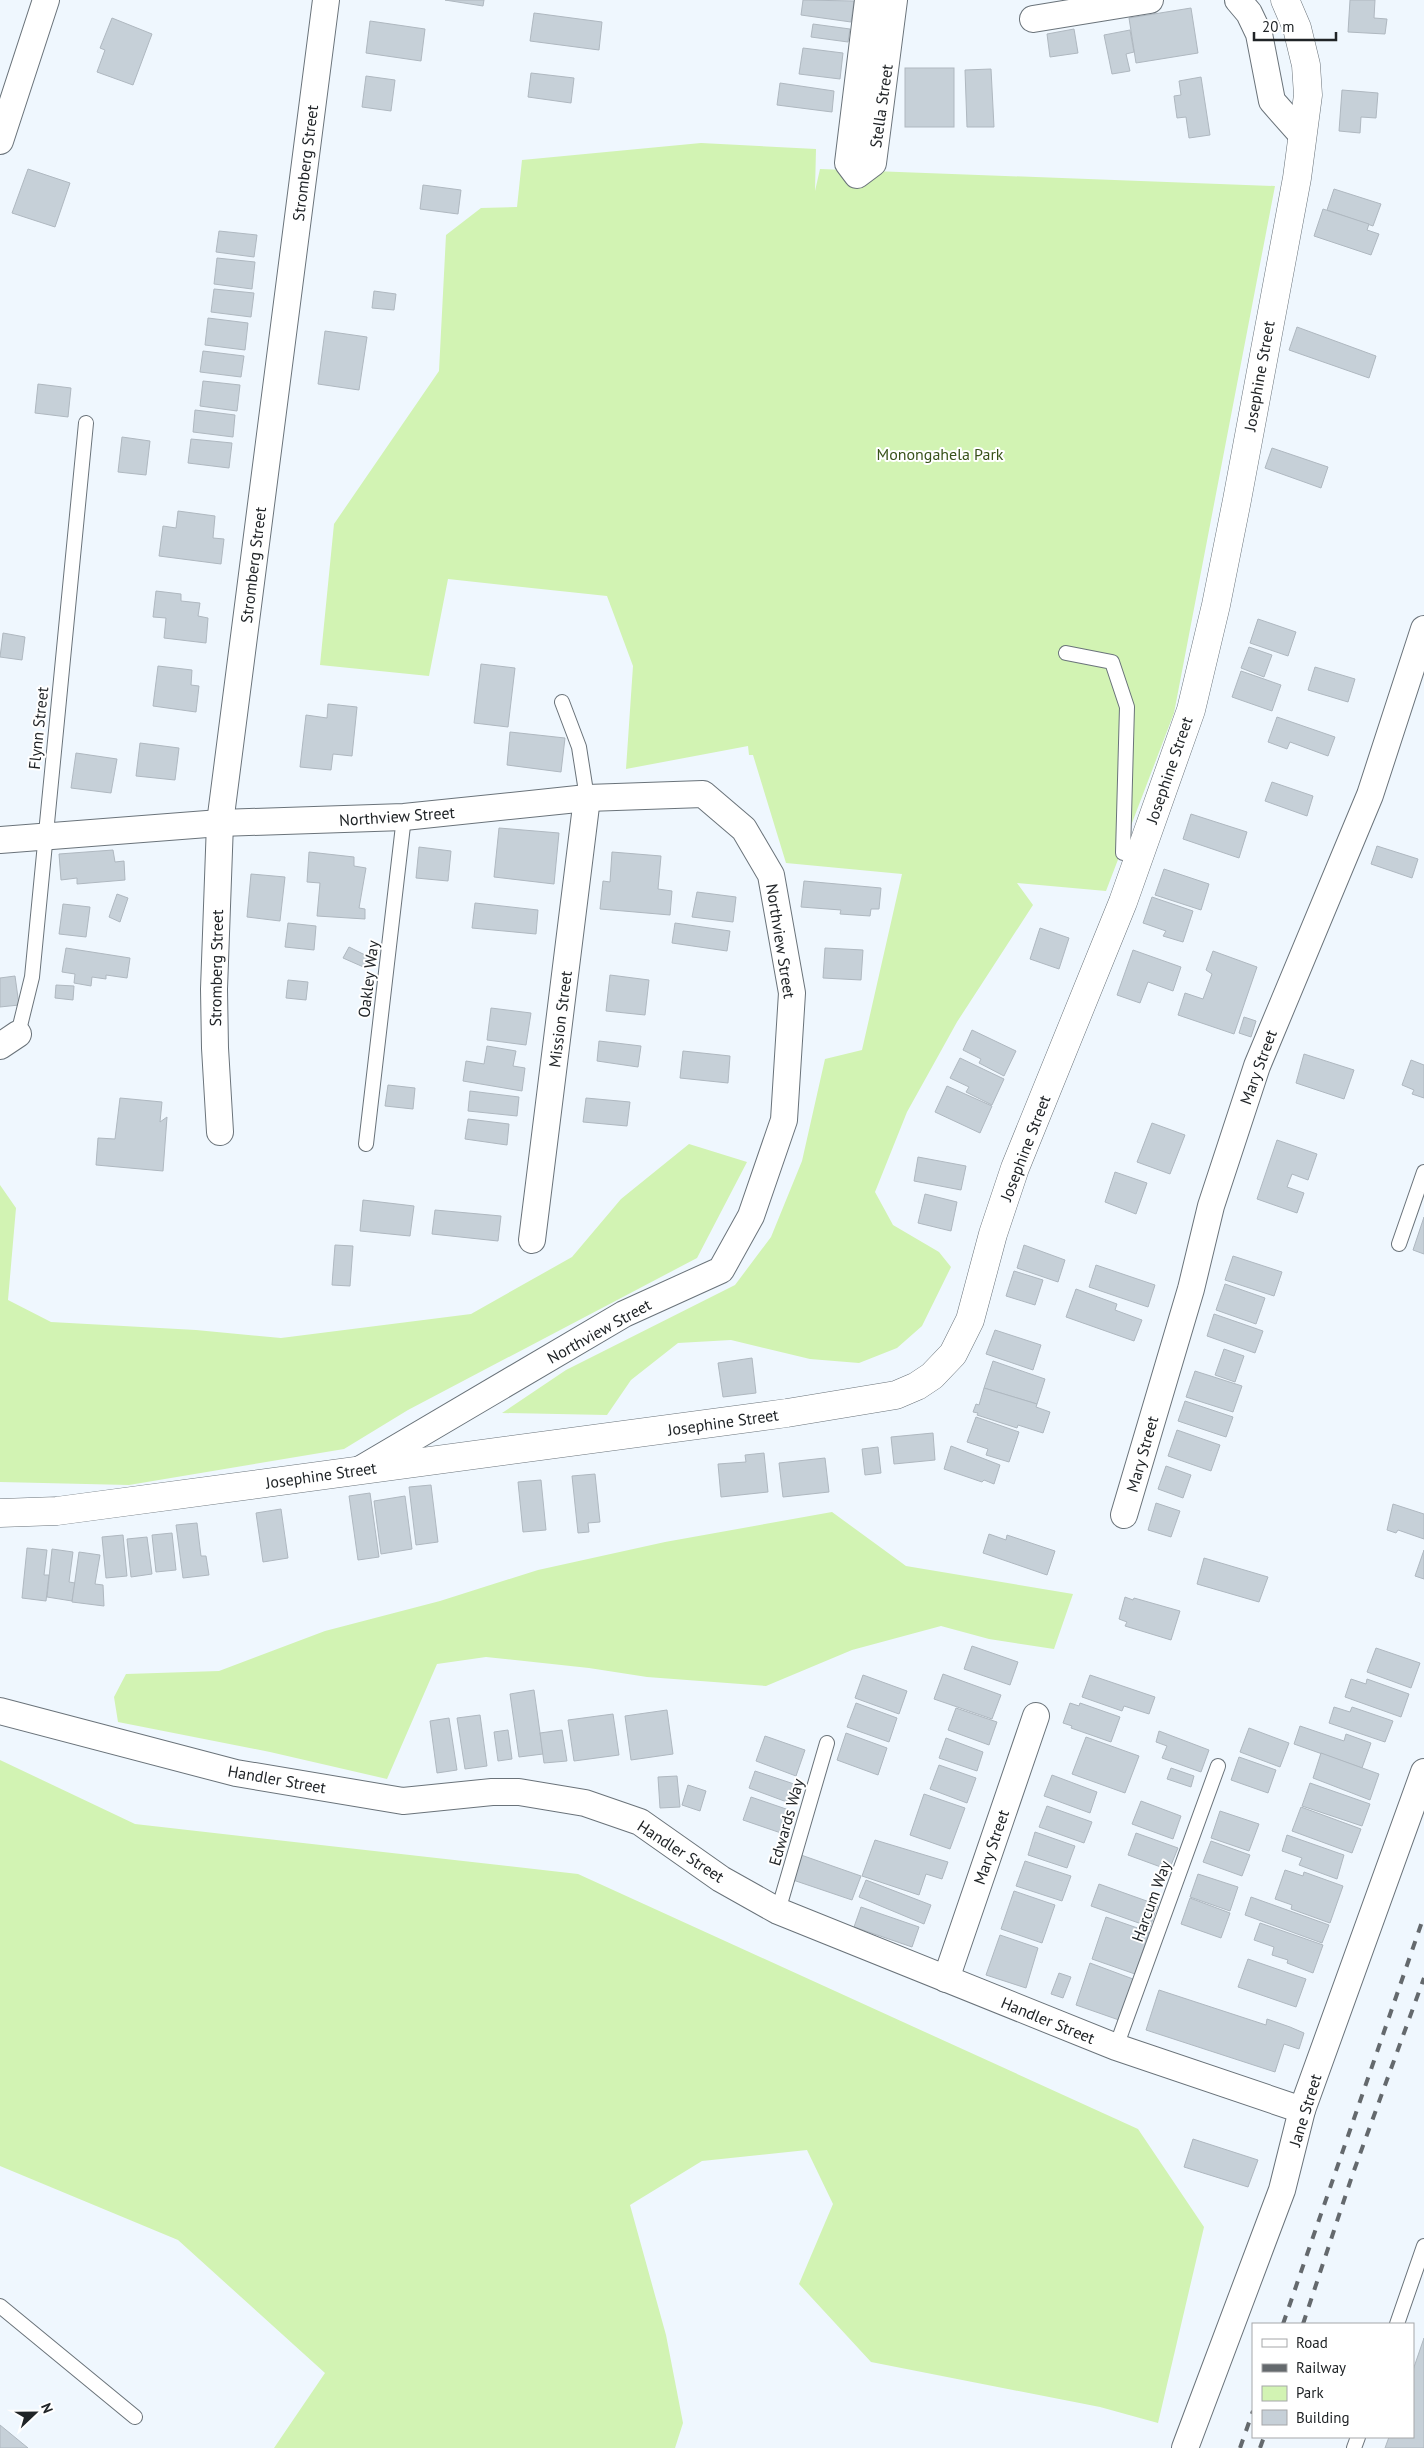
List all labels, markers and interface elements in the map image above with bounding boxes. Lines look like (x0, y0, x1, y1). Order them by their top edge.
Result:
scale bar (1254, 10, 1336, 42)
text: 20 m (1262, 17, 1295, 36)
street label: Stella Street (865, 62, 897, 149)
street label: Stromberg Street (288, 103, 322, 222)
street label: Josephine Street (1239, 319, 1279, 434)
park label: Monongahela Park (876, 444, 1004, 464)
street label: Stromberg Street (236, 505, 270, 624)
street label: Flynn Street (24, 685, 52, 770)
street label: Josephine Street (1141, 713, 1197, 827)
street label: Northview Street (338, 802, 456, 830)
street label: Northview Street (762, 882, 800, 1000)
street label: Stromberg Street (205, 909, 227, 1027)
street label: Oakley Way (353, 939, 383, 1019)
street label: Mission Street (544, 969, 576, 1068)
street label: Mary Street (1235, 1026, 1281, 1107)
street label: Josephine Street (995, 1092, 1055, 1205)
street label: Northview Street (543, 1294, 655, 1368)
street label: Josephine Street (665, 1404, 780, 1440)
street label: Mary Street (1122, 1413, 1163, 1494)
street label: Josephine Street (263, 1457, 378, 1493)
street label: Handler Street (226, 1761, 328, 1798)
street label: Edwards Way (764, 1776, 808, 1868)
street label: Mary Street (969, 1806, 1013, 1887)
street label: Handler Street (634, 1816, 729, 1887)
street label: Harcum Way (1127, 1857, 1175, 1944)
street label: Handler Street (998, 1992, 1098, 2048)
street label: Jane Street (1284, 2071, 1326, 2150)
legend (1252, 2323, 1414, 2438)
text: Road (1296, 2333, 1328, 2352)
text: Railway (1296, 2358, 1346, 2377)
text: Park (1296, 2383, 1324, 2402)
north arrow (10, 2388, 60, 2438)
text: N (37, 2400, 57, 2416)
text: Building (1296, 2408, 1350, 2427)

